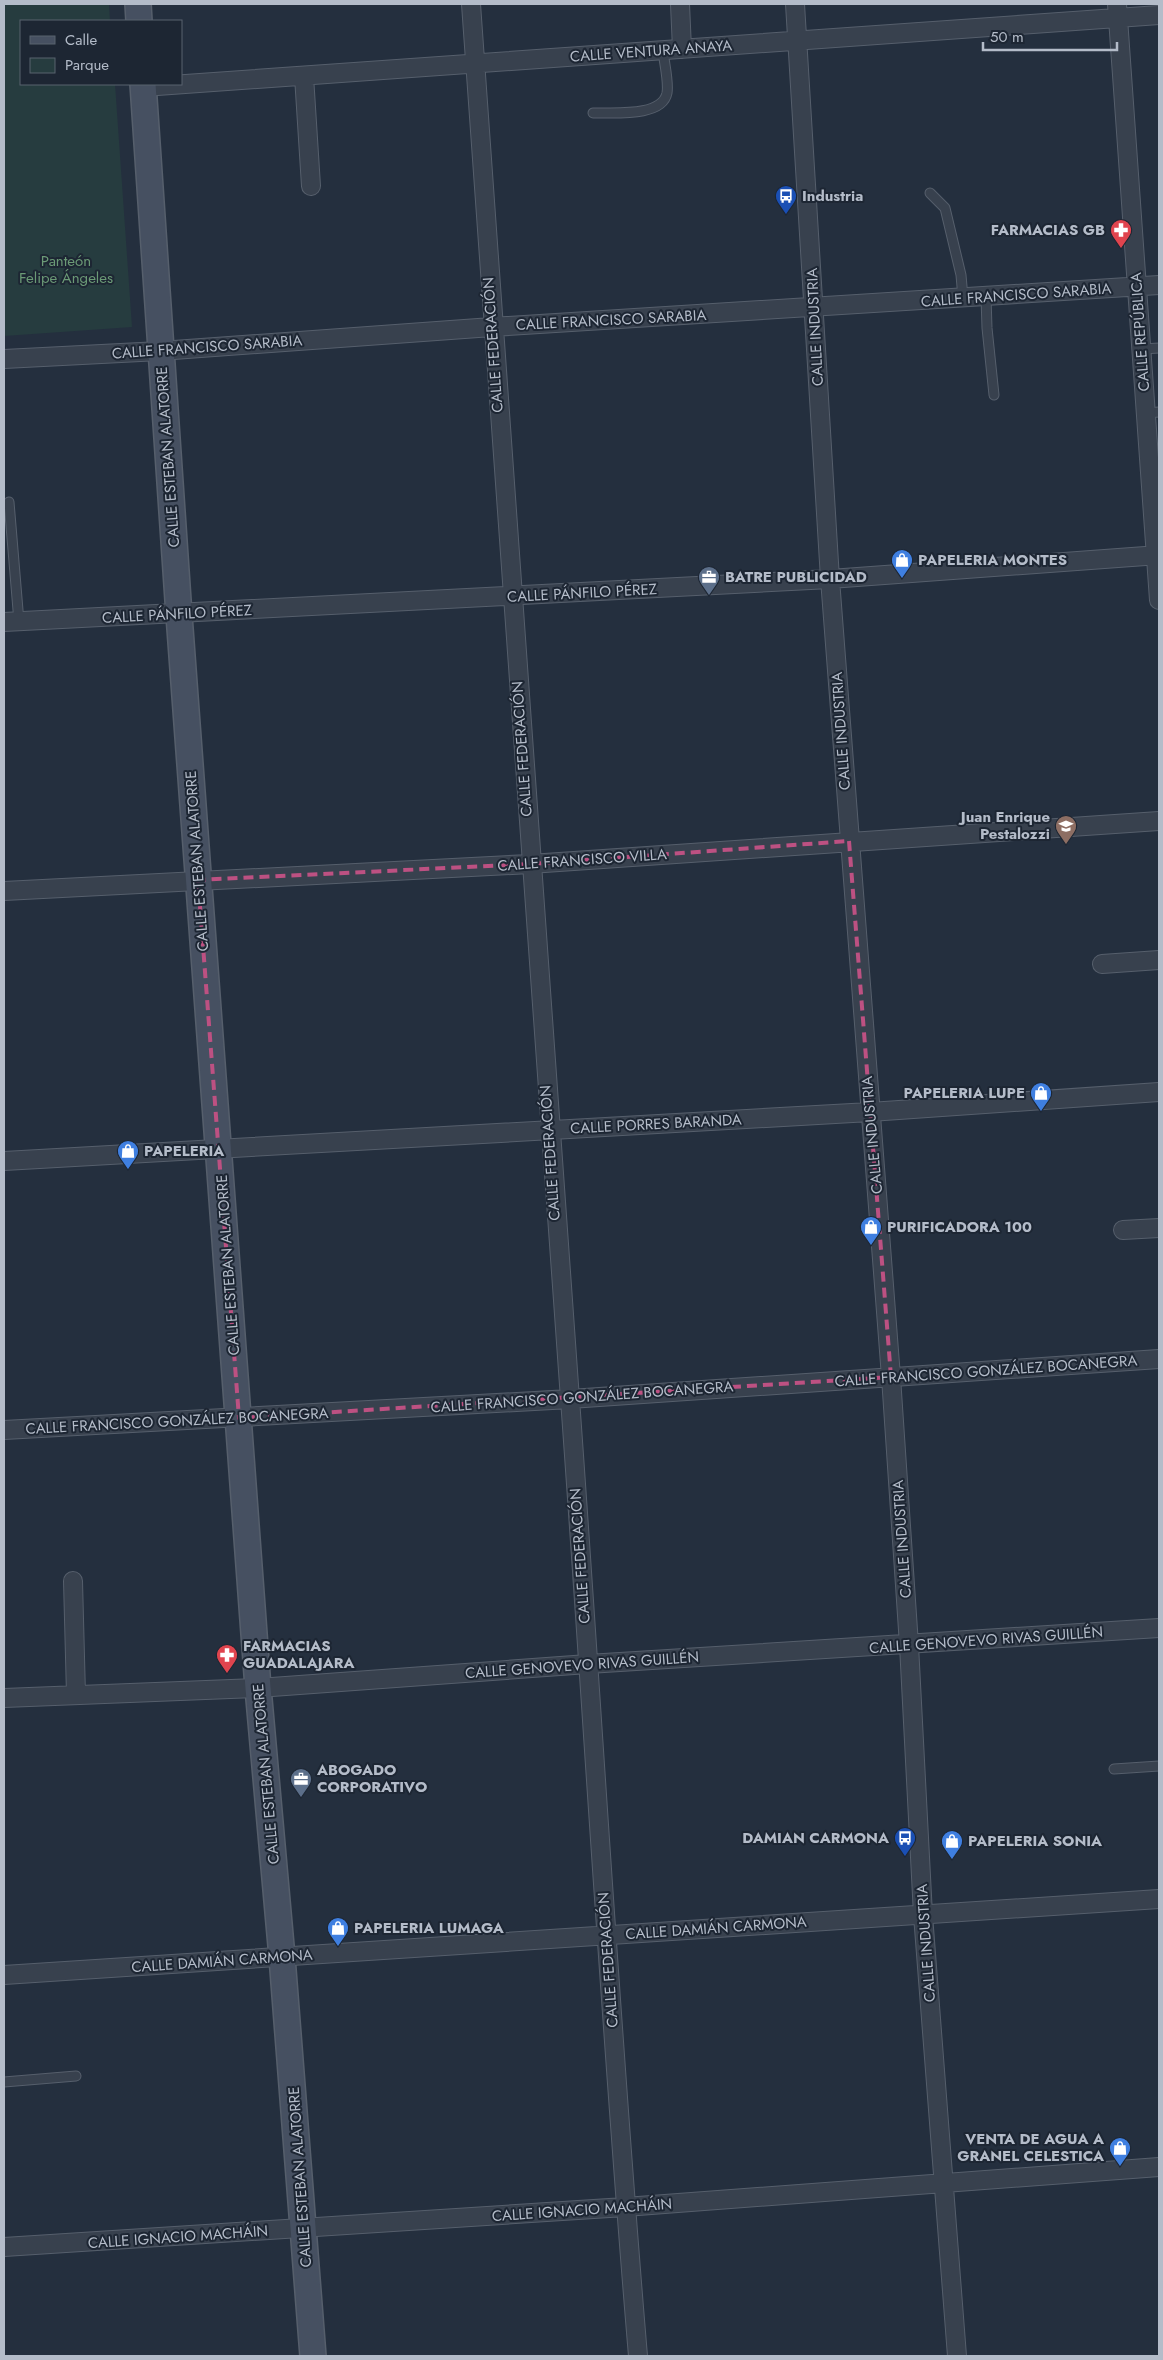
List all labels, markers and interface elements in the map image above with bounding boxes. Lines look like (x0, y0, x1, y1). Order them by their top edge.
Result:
legend (20, 20, 182, 85)
scale bar (983, 20, 1117, 52)
text: 50 m (990, 26, 1024, 48)
text: Calle (65, 29, 97, 51)
street label: CALLE VENTURA ANAYA (569, 34, 733, 68)
text: Parque (65, 54, 109, 76)
bus stop icon: Industria (774, 184, 798, 215)
place label: Industria (802, 185, 863, 207)
pharmacy icon: FARMACIAS GB (1109, 218, 1133, 249)
place label: FARMACIAS GB (991, 219, 1105, 241)
park label: Panteón Felipe Ángeles (19, 250, 113, 289)
street label: CALLE INDUSTRIA (801, 267, 829, 387)
street label: CALLE REPÚBLICA (1125, 272, 1155, 392)
street label: CALLE FEDERACIÓN (477, 277, 509, 413)
street label: CALLE FRANCISCO SARABIA (920, 277, 1112, 313)
street label: CALLE FRANCISCO SARABIA (515, 304, 707, 336)
street label: CALLE FRANCISCO SARABIA (111, 329, 303, 365)
street label: CALLE ESTEBAN ALATORRE (151, 366, 185, 548)
shop icon: PAPELERIA MONTES (890, 548, 914, 579)
place label: PAPELERIA MONTES (918, 549, 1067, 571)
office icon: BATRE PUBLICIDAD (697, 565, 721, 596)
place label: BATRE PUBLICIDAD (725, 566, 867, 588)
street label: CALLE PÁNFILO PÉREZ (507, 578, 657, 608)
street label: CALLE PÁNFILO PÉREZ (102, 599, 252, 629)
street label: CALLE INDUSTRIA (826, 671, 856, 791)
street label: CALLE FEDERACIÓN (506, 681, 538, 817)
street label: CALLE ESTEBAN ALATORRE (180, 770, 214, 952)
place label: Juan Enrique Pestalozzi (958, 806, 1050, 845)
school or university icon: Juan Enrique Pestalozzi (1054, 814, 1078, 845)
street label: CALLE FRANCISCO VILLA (497, 843, 668, 877)
street label: CALLE INDUSTRIA (856, 1075, 888, 1195)
shop icon: PAPELERIA LUPE (1029, 1081, 1053, 1112)
place label: PAPELERIA LUPE (903, 1082, 1025, 1104)
street label: CALLE FEDERACIÓN (534, 1085, 566, 1221)
street label: CALLE PORRES BARANDA (570, 1109, 742, 1139)
shop icon: PAPELERIA (116, 1139, 140, 1170)
place label: PAPELERIA (144, 1140, 225, 1162)
street label: CALLE ESTEBAN ALATORRE (211, 1174, 245, 1356)
shop icon: PURIFICADORA 100 (859, 1215, 883, 1246)
place label: PURIFICADORA 100 (887, 1216, 1032, 1238)
street label: CALLE FRANCISCO GONZÁLEZ BOCANEGRA (834, 1349, 1138, 1393)
street label: CALLE FRANCISCO GONZÁLEZ BOCANEGRA (430, 1375, 734, 1419)
street label: CALLE FRANCISCO GONZÁLEZ BOCANEGRA (25, 1402, 329, 1440)
street label: CALLE INDUSTRIA (887, 1479, 917, 1599)
street label: CALLE FEDERACIÓN (564, 1488, 596, 1624)
street label: CALLE GENOVEVO RIVAS GUILLÉN (868, 1621, 1104, 1659)
place label: FARMACIAS GUADALAJARA (243, 1635, 355, 1674)
pharmacy icon: FARMACIAS GUADALAJARA (215, 1643, 239, 1674)
street label: CALLE GENOVEVO RIVAS GUILLÉN (464, 1646, 700, 1684)
street label: CALLE ESTEBAN ALATORRE (247, 1683, 285, 1865)
place label: ABOGADO CORPORATIVO (316, 1759, 427, 1798)
office icon: ABOGADO CORPORATIVO (289, 1767, 313, 1798)
bus stop icon: DAMIAN CARMONA (893, 1826, 917, 1857)
place label: DAMIAN CARMONA (742, 1827, 890, 1849)
shop icon: PAPELERIA SONIA (940, 1829, 964, 1860)
place label: PAPELERIA SONIA (968, 1830, 1103, 1852)
street label: CALLE INDUSTRIA (911, 1883, 941, 2003)
street label: CALLE FEDERACIÓN (592, 1892, 624, 2028)
street label: CALLE DAMIÁN CARMONA (625, 1911, 807, 1945)
shop icon: PAPELERIA LUMAGA (326, 1916, 350, 1947)
place label: PAPELERIA LUMAGA (354, 1917, 505, 1939)
street label: CALLE DAMIÁN CARMONA (131, 1944, 313, 1978)
street label: CALLE ESTEBAN ALATORRE (283, 2086, 317, 2268)
place label: VENTA DE AGUA A GRANEL CELESTICA (957, 2128, 1105, 2167)
shop icon: VENTA DE AGUA A GRANEL CELESTICA (1108, 2136, 1132, 2167)
street label: CALLE IGNACIO MACHÁIN (491, 2193, 673, 2227)
street label: CALLE IGNACIO MACHÁIN (87, 2220, 269, 2254)

